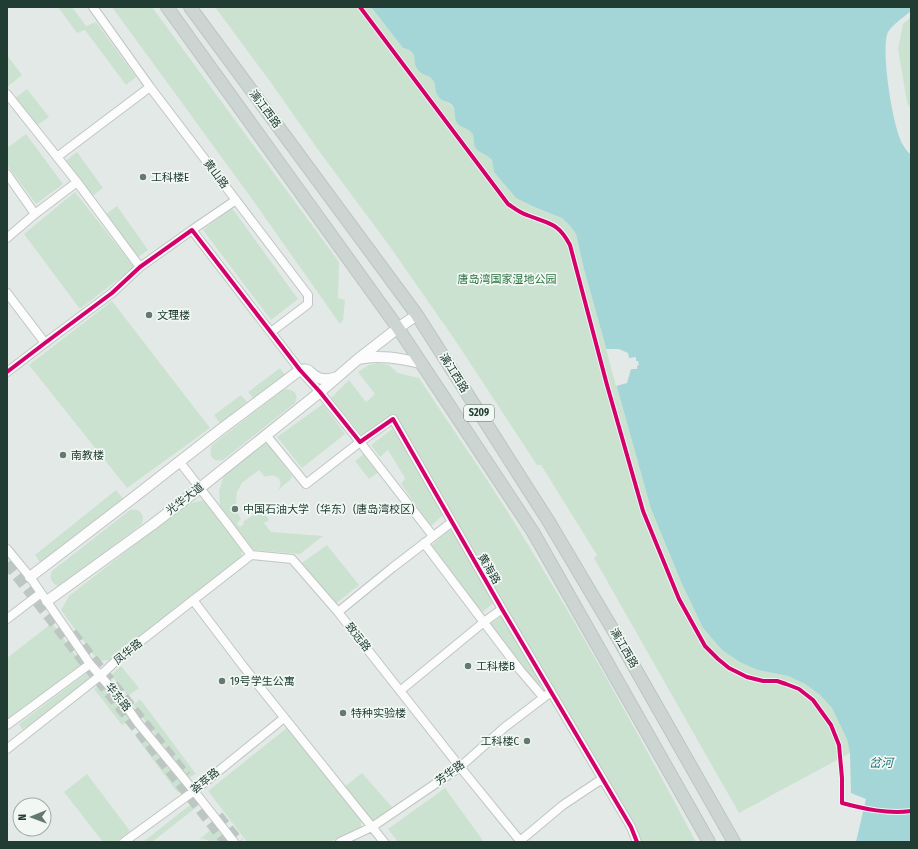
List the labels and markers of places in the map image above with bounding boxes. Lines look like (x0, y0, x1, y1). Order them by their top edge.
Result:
place label: 工科楼E (151, 171, 189, 184)
marker: 工科楼E (138, 172, 148, 182)
place label: 文理楼 (157, 309, 190, 322)
marker: 文理楼 (144, 310, 154, 320)
place label: 南教楼 (71, 449, 104, 462)
marker: 南教楼 (58, 450, 68, 460)
place label: 中国石油大学（华东）(唐岛湾校区) (243, 503, 415, 516)
marker: 中国石油大学（华东）(唐岛湾校区) (230, 504, 240, 514)
place label: 工科楼B (476, 660, 515, 673)
marker: 工科楼B (463, 661, 473, 671)
place label: 19号学生公寓 (230, 675, 295, 688)
marker: 19号学生公寓 (217, 676, 227, 686)
place label: 特种实验楼 (351, 707, 406, 720)
marker: 特种实验楼 (338, 708, 348, 718)
place label: 工科楼C (480, 735, 519, 748)
marker: 工科楼C (522, 736, 532, 746)

